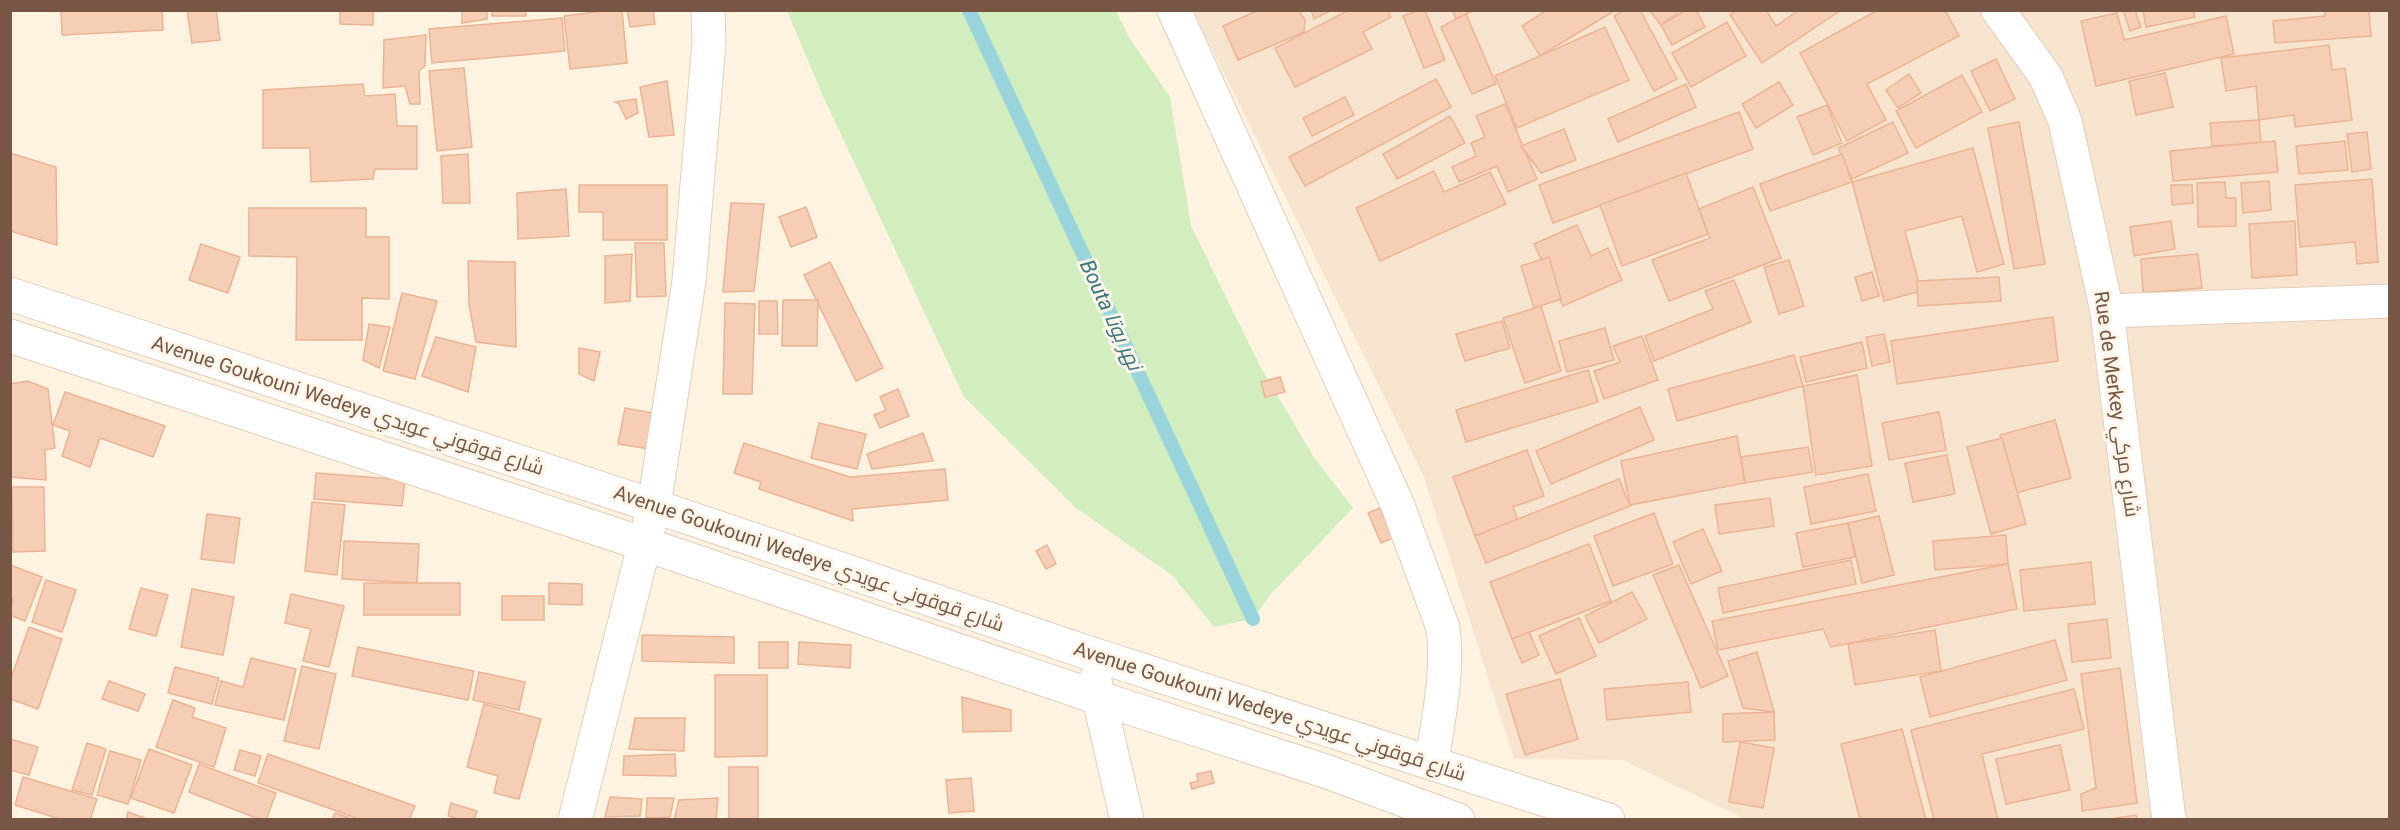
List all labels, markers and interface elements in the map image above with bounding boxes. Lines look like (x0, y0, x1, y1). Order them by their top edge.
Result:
water label: Bouta نهر بوتا (1074, 256, 1148, 377)
street label: Rue de Merkey شارع مركي (2085, 289, 2145, 519)
street label: Avenue Goukouni Wedeye شارع قوقوني عويدي (148, 330, 547, 484)
street label: Avenue Goukouni Wedeye شارع قوقوني عويدي (609, 480, 1007, 640)
street label: Avenue Goukouni Wedeye شارع قوقوني عويدي (1070, 636, 1469, 790)

